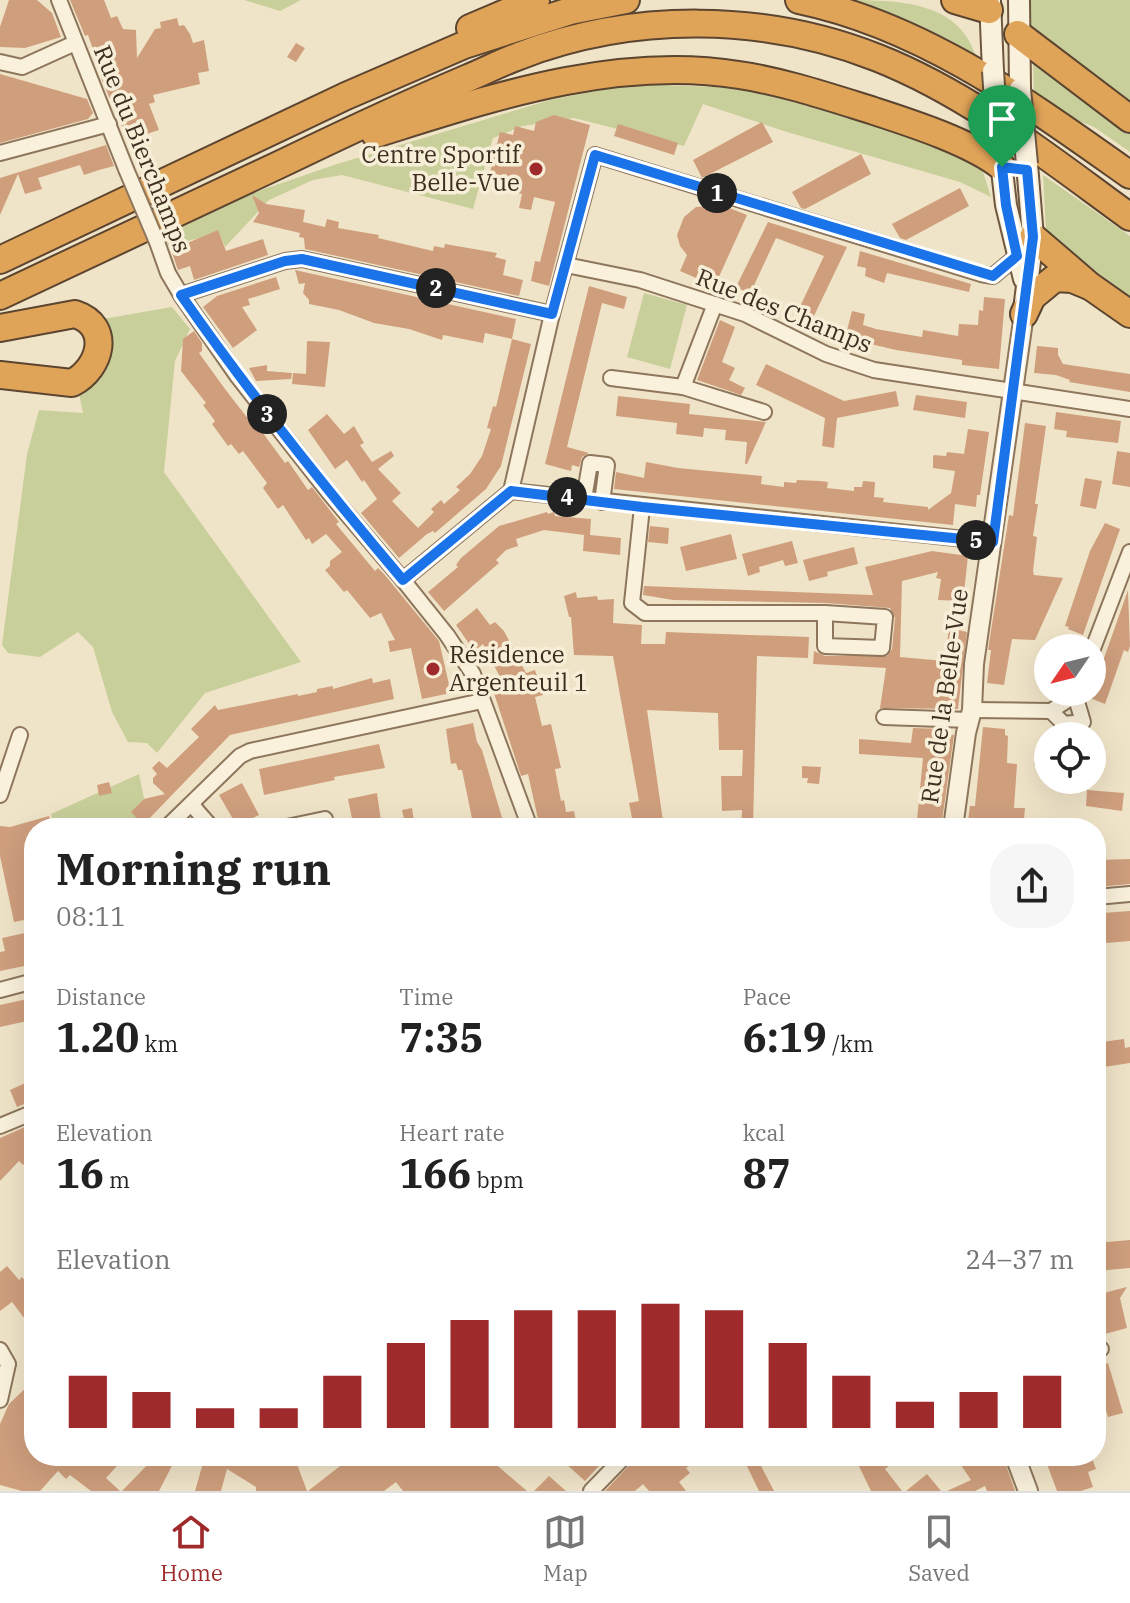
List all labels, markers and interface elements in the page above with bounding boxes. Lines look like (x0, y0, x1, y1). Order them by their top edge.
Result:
street label: Rue du Bierchamps (87, 40, 199, 257)
pin (968, 85, 1036, 167)
icon: arrive (980, 97, 1024, 141)
place label: Centre Sportif Belle-Vue (361, 138, 522, 198)
marker: Centre Sportif Belle-Vue (527, 160, 545, 178)
pin: 1 (697, 173, 737, 213)
text: 1 (710, 178, 724, 207)
street label: Rue des Champs (692, 260, 877, 360)
pin: 2 (416, 268, 456, 308)
text: 2 (429, 273, 443, 302)
pin: 3 (247, 394, 287, 434)
text: 3 (260, 399, 274, 428)
pin: 4 (547, 477, 587, 517)
text: 4 (560, 482, 574, 511)
pin: 5 (956, 520, 996, 560)
text: 5 (969, 525, 983, 554)
street label: Rue de la Belle-Vue (913, 586, 975, 805)
north arrow (1034, 634, 1106, 706)
map controls (1034, 634, 1106, 794)
place label: Résidence Argenteuil 1 (449, 638, 588, 698)
marker: Résidence Argenteuil 1 (424, 660, 442, 678)
button: locate (1034, 722, 1106, 794)
text: Morning run (56, 840, 331, 897)
button: share (990, 844, 1074, 928)
text: 08:11 (56, 899, 126, 933)
text: Distance (56, 982, 146, 1011)
text: Time (399, 982, 453, 1011)
text: Pace (743, 982, 791, 1011)
text: 1.20 (56, 1011, 139, 1063)
text: 7:35 (399, 1011, 483, 1063)
text: 6:19 (743, 1011, 827, 1063)
text: km (139, 1029, 178, 1058)
text: /km (827, 1029, 874, 1058)
text: Elevation (56, 1118, 153, 1147)
text: Heart rate (399, 1118, 505, 1147)
text: kcal (743, 1118, 785, 1147)
text: 16 (56, 1147, 104, 1199)
text: 166 (399, 1147, 471, 1199)
text: 87 (743, 1147, 791, 1199)
text: m (104, 1165, 130, 1194)
text: bpm (471, 1165, 524, 1194)
text: Elevation (56, 1242, 171, 1276)
text: 24–37 m (966, 1242, 1074, 1276)
tab: Home (160, 1510, 223, 1587)
tab: Map (543, 1510, 588, 1587)
tab: Saved (908, 1510, 970, 1587)

